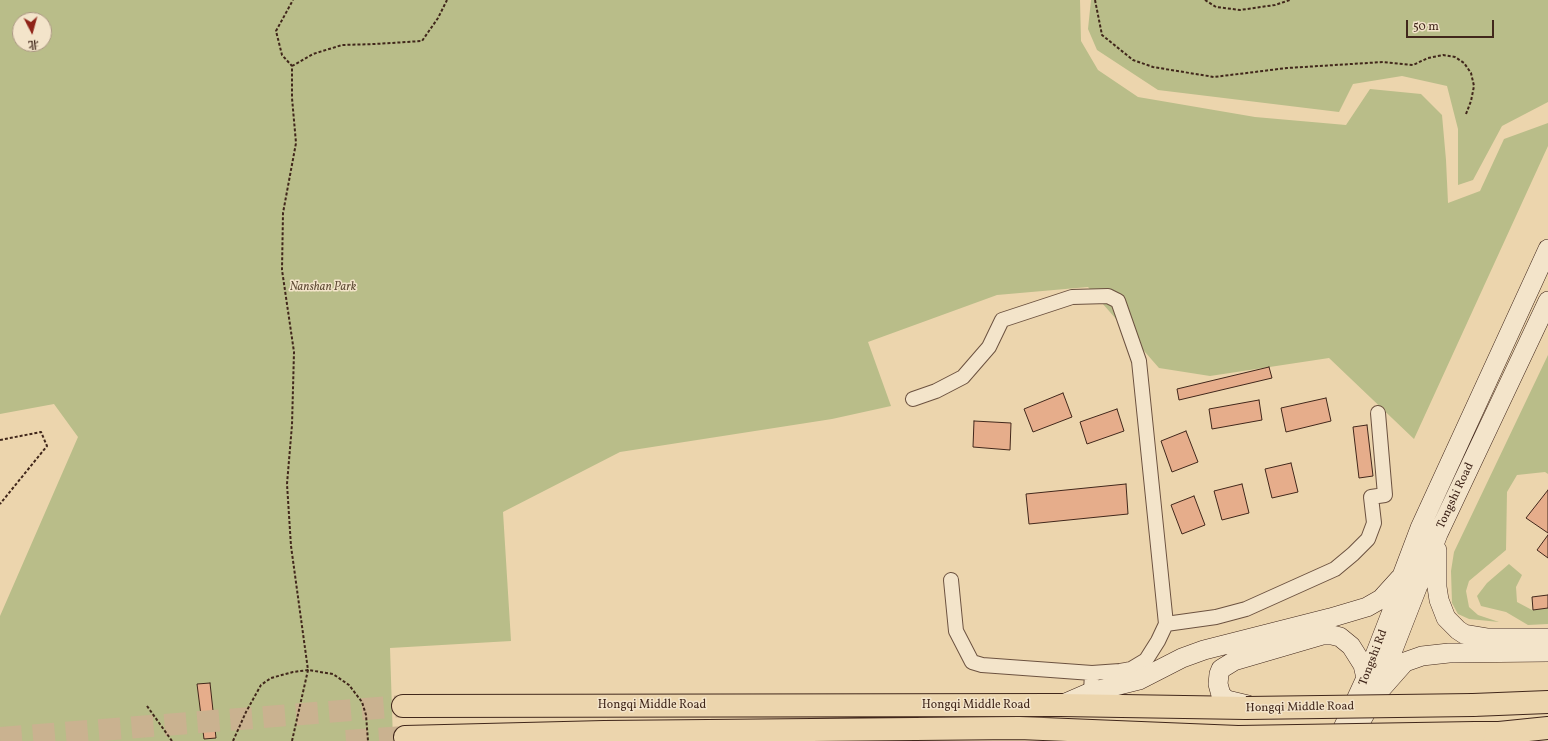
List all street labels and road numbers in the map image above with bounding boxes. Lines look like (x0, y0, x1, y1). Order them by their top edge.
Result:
street label: Tongshi Road (1434, 461, 1478, 531)
street label: Tongshi Rd (1357, 628, 1391, 688)
street label: Hongqi Middle Road (598, 699, 706, 713)
street label: Hongqi Middle Road (922, 699, 1030, 713)
street label: Hongqi Middle Road (1246, 700, 1354, 716)

